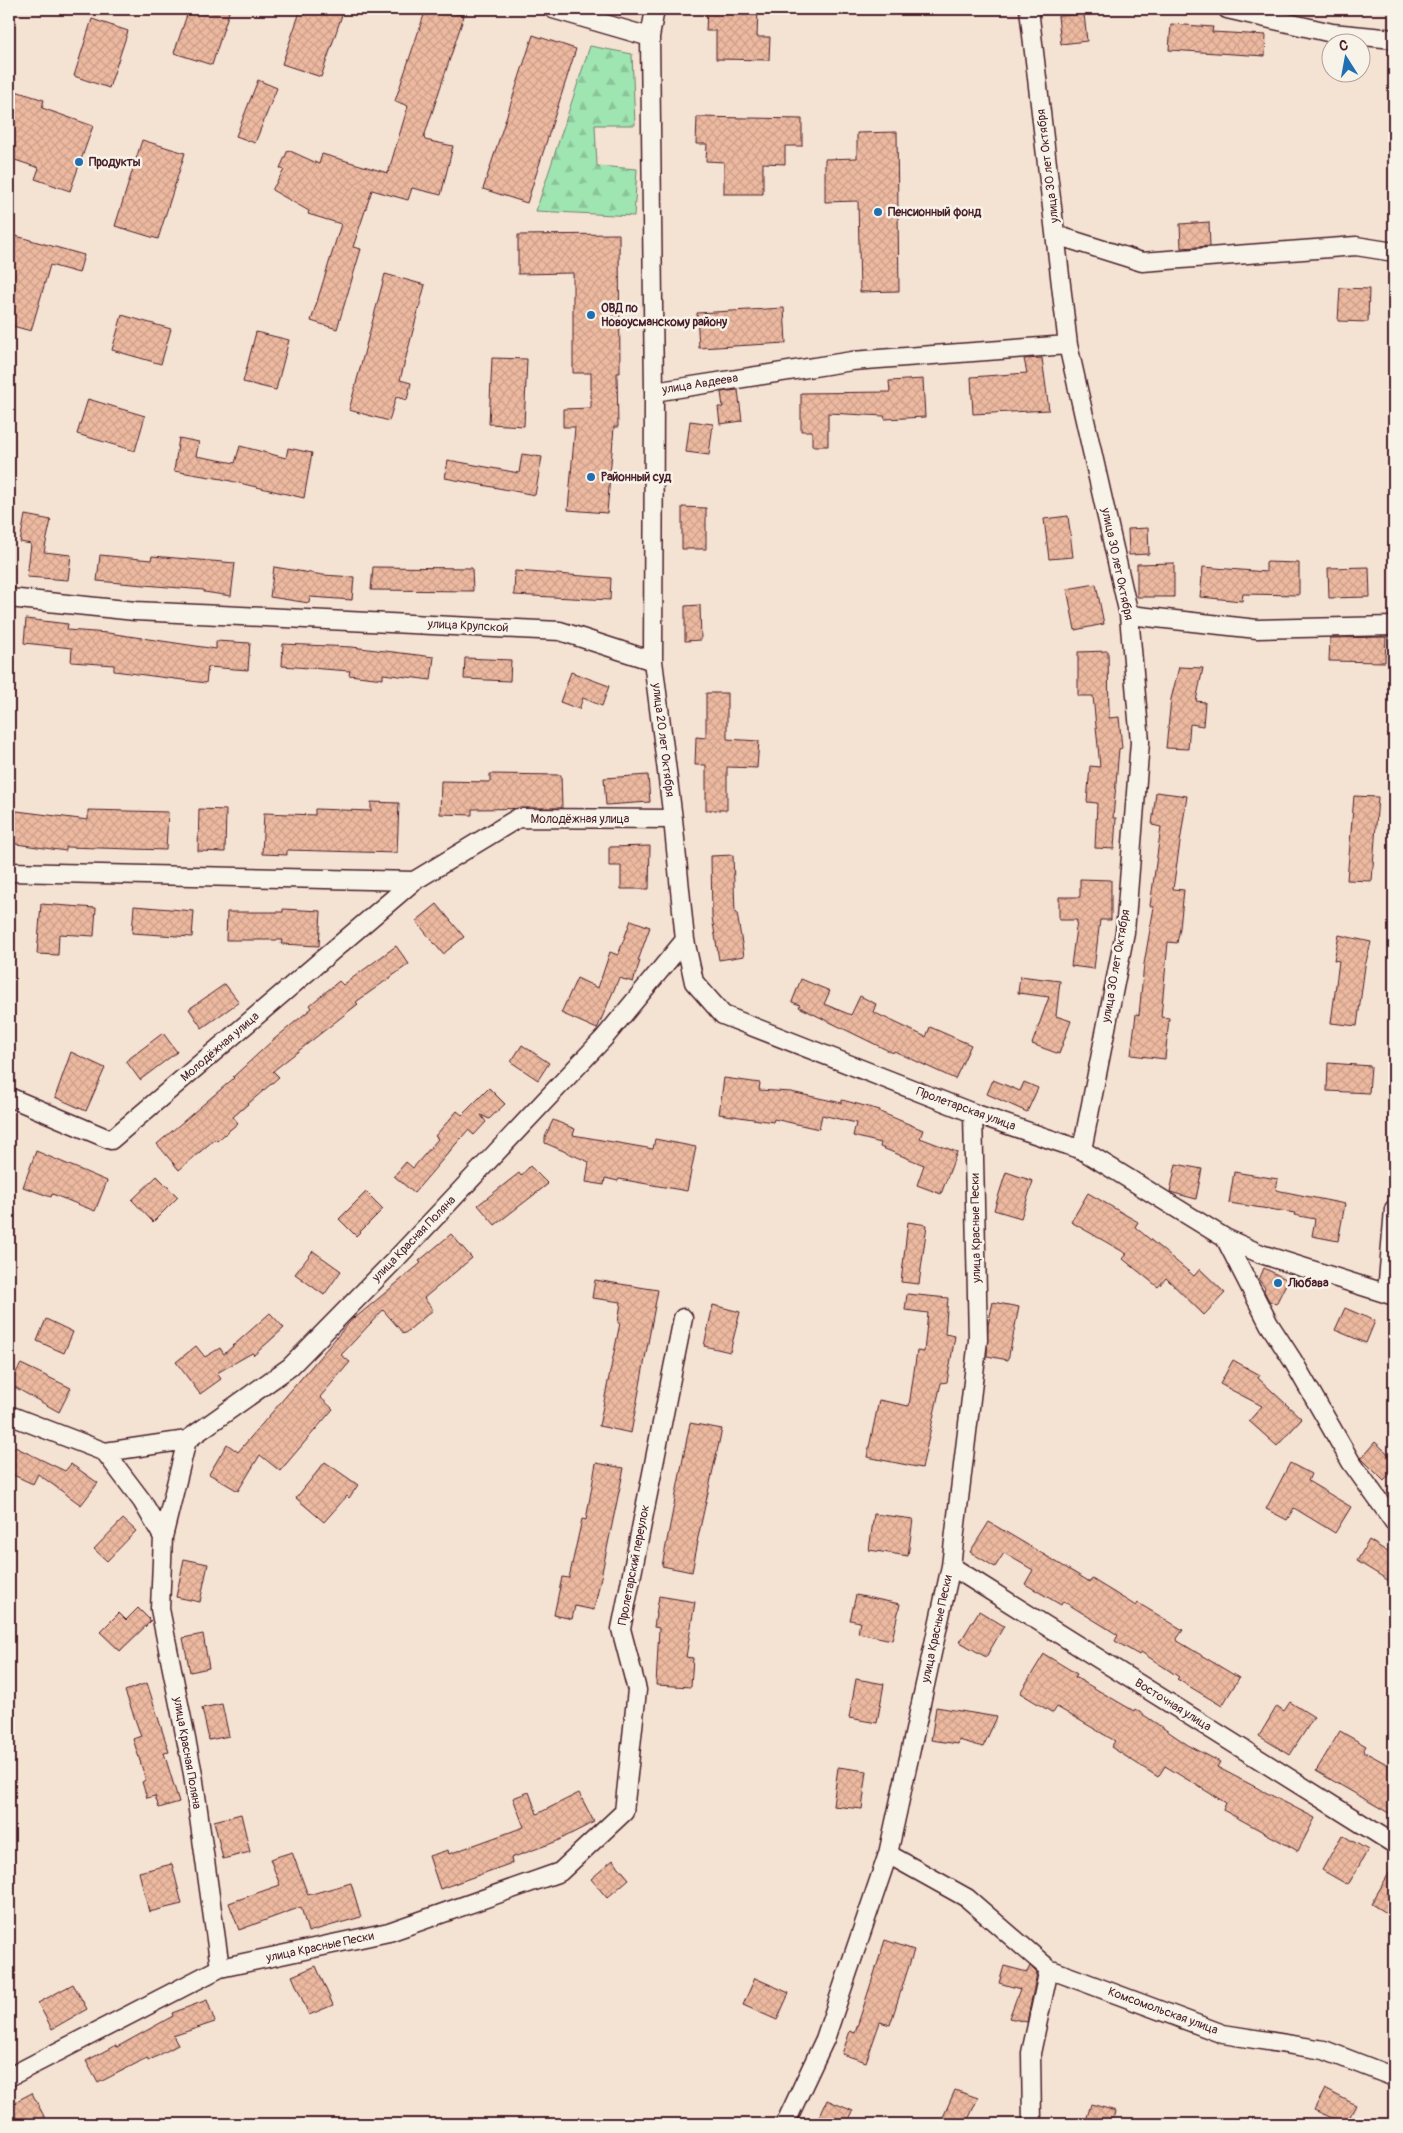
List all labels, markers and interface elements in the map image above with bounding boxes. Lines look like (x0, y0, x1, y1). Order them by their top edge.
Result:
north arrow (1320, 32, 1370, 82)
text: С (1338, 36, 1350, 55)
street label: улица 30 лет Октября (1034, 108, 1063, 225)
place label: Продукты (89, 155, 141, 170)
marker: Продукты (73, 156, 85, 168)
place label: Пенсионный фонд (888, 205, 982, 220)
marker: Пенсионный фонд (872, 206, 884, 218)
place label: ОВД по Новоусманскому району (601, 301, 728, 330)
marker: ОВД по Новоусманскому району (585, 309, 597, 321)
street label: улица Авдеева (660, 371, 739, 398)
place label: Районный суд (601, 470, 672, 485)
marker: Районный суд (585, 471, 597, 483)
street label: улица 30 лет Октября (1098, 505, 1136, 622)
street label: улица Крупской (426, 616, 509, 636)
street label: улица 20 лет Октября (648, 681, 677, 798)
street label: Молодёжная улица (531, 812, 630, 827)
street label: улица 30 лет Октября (1099, 908, 1133, 1025)
street label: Молодёжная улица (178, 1009, 263, 1085)
street label: Пролетарская улица (914, 1084, 1018, 1134)
street label: улица Красные Пески (968, 1172, 984, 1284)
street label: улица Красная Поляна (368, 1193, 459, 1286)
place label: Любава (1287, 1276, 1329, 1291)
marker: Любава (1272, 1277, 1284, 1289)
street label: Пролетарский переулок (615, 1503, 653, 1627)
street label: улица Красные Пески (918, 1573, 956, 1685)
street label: Восточная улица (1132, 1676, 1214, 1735)
street label: улица Красная Поляна (170, 1695, 204, 1811)
street label: улица Красные Пески (264, 1928, 376, 1966)
street label: Комсомольская улица (1106, 1984, 1220, 2038)

